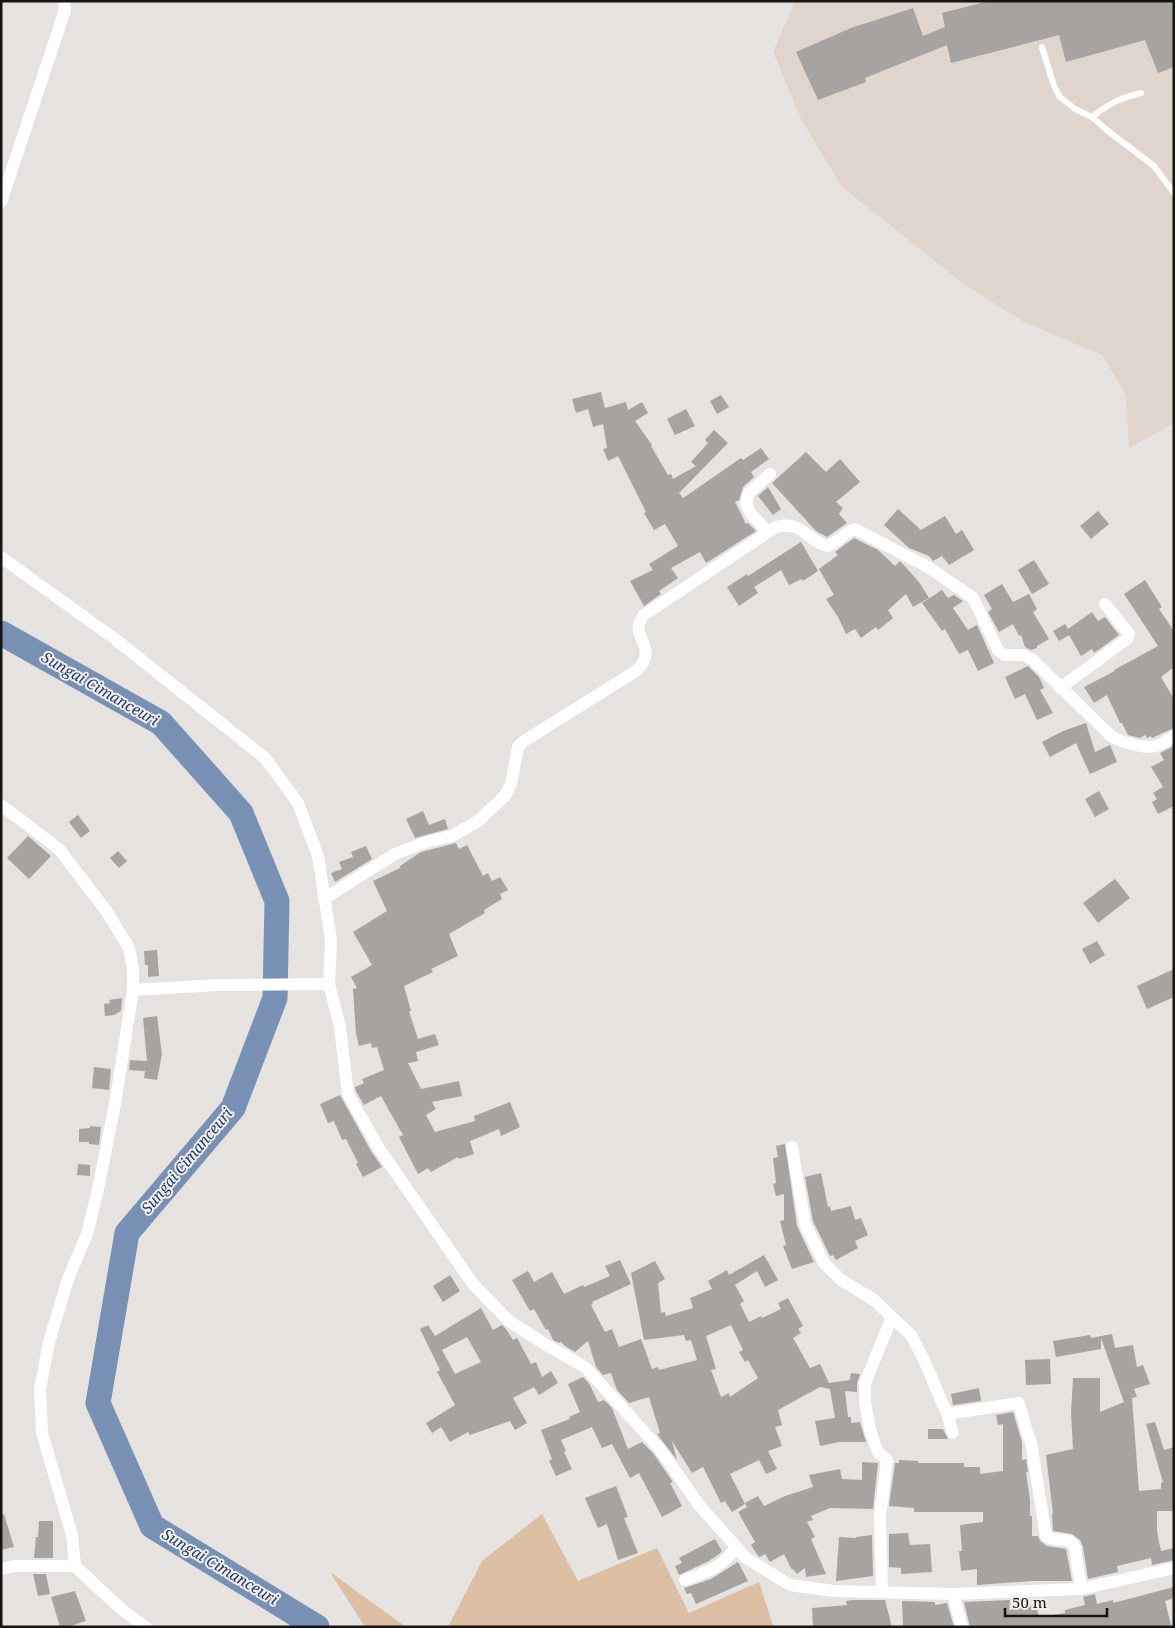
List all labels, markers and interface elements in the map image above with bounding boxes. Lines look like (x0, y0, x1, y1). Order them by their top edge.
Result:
water label: Sungai Cimanceuri (38, 646, 163, 730)
water label: Sungai Cimanceuri (136, 1103, 237, 1217)
water label: Sungai Cimanceuri (159, 1524, 283, 1609)
scale bar (1005, 1586, 1108, 1618)
text: 50 m (1012, 1592, 1047, 1612)

